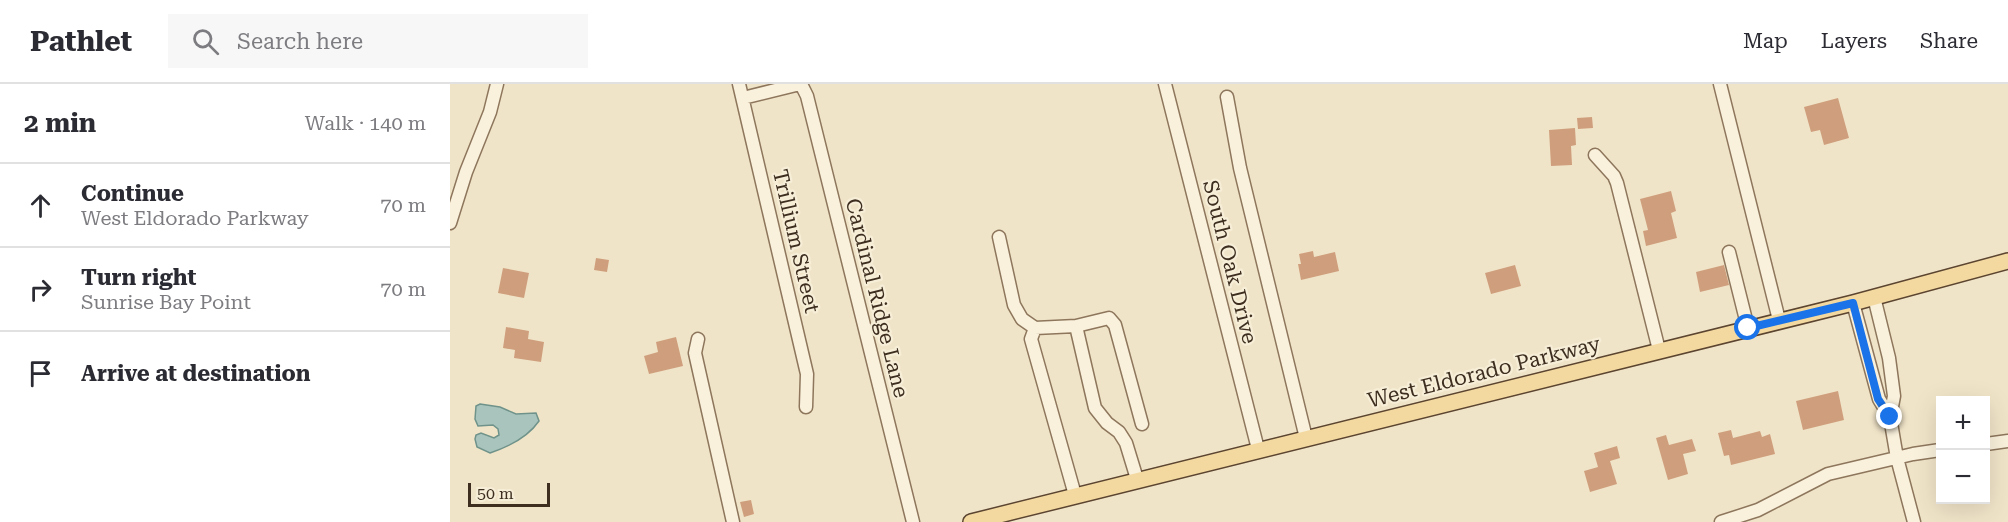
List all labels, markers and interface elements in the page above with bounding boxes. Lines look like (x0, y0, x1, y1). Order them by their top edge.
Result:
search box (168, 14, 588, 68)
text: Pathlet (30, 25, 132, 58)
icon: search (189, 25, 222, 58)
text: Search here (237, 29, 363, 54)
text: Map (1743, 29, 1788, 53)
text: Layers (1821, 29, 1887, 53)
text: Share (1920, 29, 1978, 53)
text: 2 min (24, 108, 96, 138)
text: Walk · 140 m (305, 111, 426, 135)
street label: Trillium Street (768, 167, 824, 315)
street label: South Oak Drive (1198, 178, 1262, 346)
text: Continue (81, 181, 184, 206)
icon: ahead (24, 189, 57, 222)
text: 70 m (380, 193, 426, 217)
street label: Cardinal Ridge Lane (841, 196, 913, 400)
text: West Eldorado Parkway (81, 206, 309, 230)
text: Turn right (81, 265, 196, 290)
icon: right (24, 273, 57, 306)
text: 70 m (380, 277, 426, 301)
text: Sunrise Bay Point (81, 290, 251, 314)
route start (1734, 314, 1760, 340)
street label: West Eldorado Parkway (1365, 331, 1603, 413)
icon: arrive (24, 357, 57, 390)
text: Arrive at destination (81, 361, 310, 386)
map controls (1936, 396, 1990, 504)
button: + (1936, 396, 1990, 450)
route end (1876, 403, 1902, 429)
button: − (1936, 450, 1990, 504)
scale bar (468, 480, 550, 508)
text: 50 m (477, 484, 514, 503)

